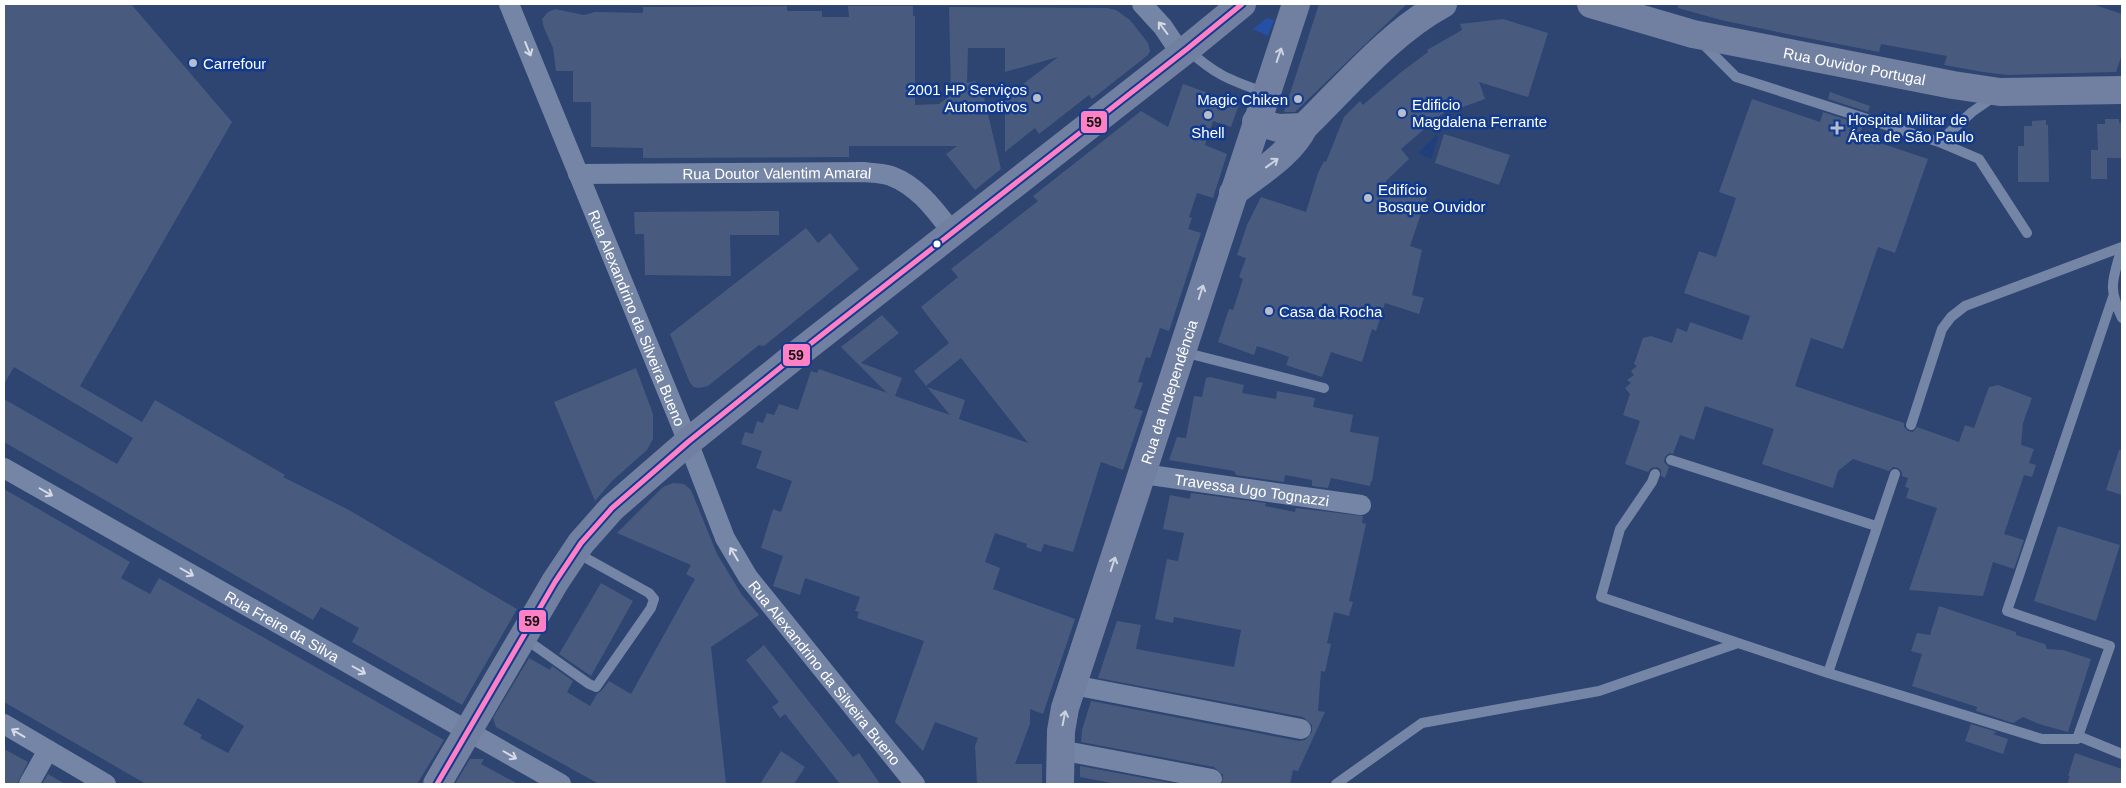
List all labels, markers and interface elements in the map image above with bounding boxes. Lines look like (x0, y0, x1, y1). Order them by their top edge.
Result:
one-way arrow (1158, 21, 1168, 35)
one-way arrow (523, 41, 533, 56)
street label: Rua Ouvidor Portugal (1782, 43, 1927, 88)
one-way arrow (1275, 48, 1284, 63)
place label: Carrefour (203, 55, 266, 72)
marker: Carrefour (187, 57, 199, 69)
place label: 2001 HP Serviços Automotivos (907, 81, 1027, 115)
place label: Magic Chiken (1197, 91, 1288, 108)
marker: 2001 HP Serviços Automotivos (1031, 92, 1043, 104)
marker: Magic Chiken (1292, 93, 1304, 105)
place label: Edificio Magdalena Ferrante (1412, 96, 1547, 130)
marker: Edificio Magdalena Ferrante (1396, 107, 1408, 119)
marker: Shell (1202, 109, 1214, 121)
line badge: 59 (1080, 110, 1108, 134)
place label: Hospital Militar de Área de São Paulo (1848, 111, 1974, 145)
text: 59 (1086, 114, 1102, 130)
marker: Hospital Militar de Área de São Paulo (1830, 121, 1844, 135)
place label: Shell (1191, 124, 1225, 141)
one-way arrow (1265, 158, 1279, 168)
street label: Rua Doutor Valentim Amaral (682, 163, 872, 182)
place label: Edifício Bosque Ouvidor (1378, 181, 1486, 215)
marker: Edifício Bosque Ouvidor (1362, 192, 1374, 204)
street label: Rua Alexandrino da Silveira Bueno (585, 207, 689, 428)
unlabelled marker (932, 239, 942, 249)
one-way arrow (1197, 285, 1206, 301)
place label: Casa da Rocha (1279, 303, 1383, 320)
marker: Casa da Rocha (1263, 305, 1275, 317)
street label: Rua da Independência (1137, 317, 1201, 466)
line badge: 59 (782, 343, 811, 367)
text: 59 (788, 347, 804, 363)
street label: Travessa Ugo Tognazzi (1174, 470, 1330, 509)
one-way arrow (39, 487, 53, 497)
one-way arrow (728, 547, 738, 561)
one-way arrow (1109, 556, 1118, 572)
one-way arrow (180, 567, 195, 577)
street label: Rua Alexandrino da Silveira Bueno (746, 577, 904, 768)
street label: Rua Freire da Silva (222, 587, 343, 665)
line badge: 59 (518, 609, 547, 633)
text: 59 (524, 613, 540, 629)
one-way arrow (351, 665, 366, 675)
one-way arrow (1059, 711, 1069, 727)
one-way arrow (12, 728, 26, 738)
one-way arrow (502, 751, 516, 761)

